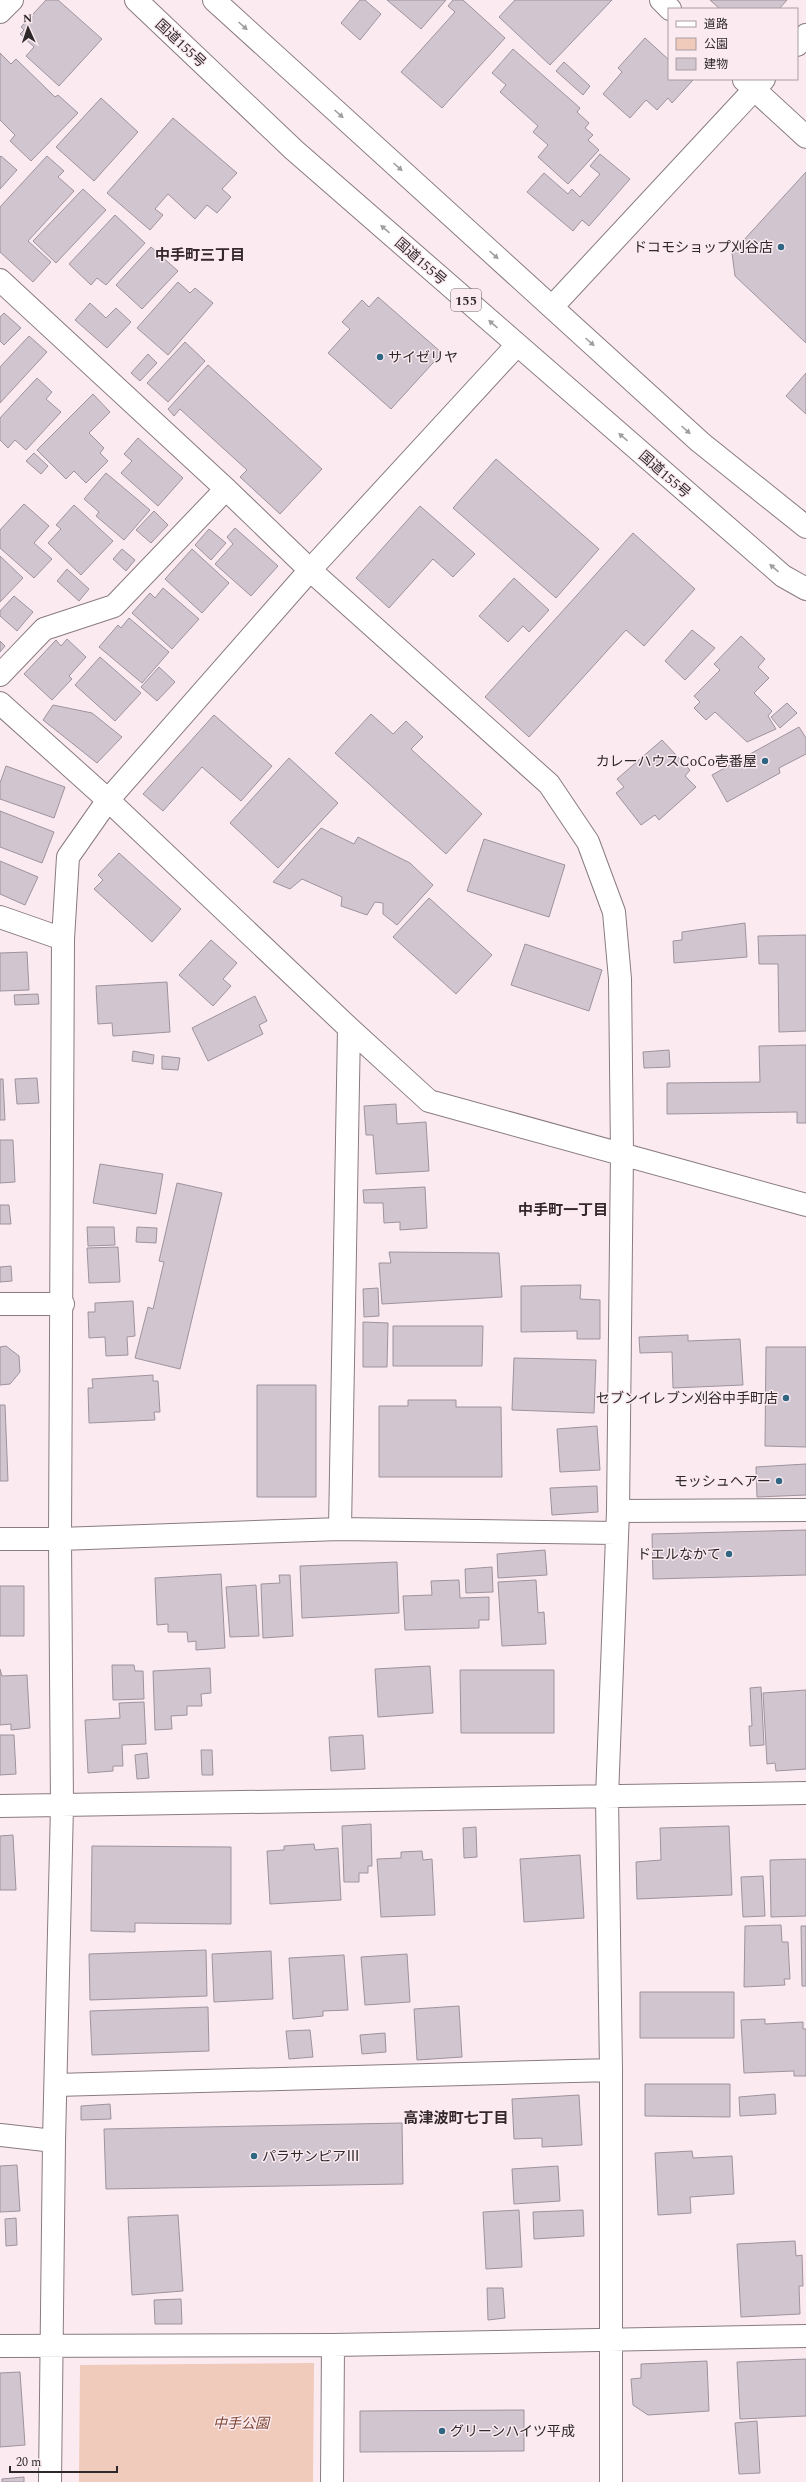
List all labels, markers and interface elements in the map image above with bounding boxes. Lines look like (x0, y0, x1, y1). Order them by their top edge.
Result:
north arrow (8, 8, 48, 48)
legend (668, 8, 798, 80)
text: N (23, 10, 32, 27)
street label: 国道155号 (150, 14, 211, 73)
text: 道路 (704, 15, 728, 34)
one-way arrow (238, 22, 248, 31)
text: 公園 (704, 35, 728, 54)
text: 建物 (704, 55, 728, 74)
one-way arrow (334, 109, 344, 118)
one-way arrow (393, 162, 403, 172)
one-way arrow (380, 225, 389, 234)
street label: 国道155号 (390, 233, 451, 290)
place label: ドコモショップ刈谷店 (633, 237, 773, 258)
marker: ドコモショップ刈谷店 (776, 242, 786, 252)
district label: 中手町三丁目 (155, 244, 245, 267)
one-way arrow (489, 250, 499, 259)
road number: 155 (451, 289, 481, 311)
one-way arrow (488, 319, 498, 328)
one-way arrow (586, 337, 595, 346)
place label: サイゼリヤ (388, 347, 458, 368)
marker: サイゼリヤ (375, 352, 385, 362)
one-way arrow (681, 425, 692, 434)
one-way arrow (617, 432, 628, 441)
street label: 国道155号 (634, 446, 695, 503)
one-way arrow (768, 564, 779, 573)
place label: カレーハウスCoCo壱番屋 (596, 751, 757, 772)
marker: カレーハウスCoCo壱番屋 (760, 756, 770, 766)
district label: 中手町一丁目 (518, 1199, 608, 1222)
place label: セブンイレブン刈谷中手町店 (596, 1388, 778, 1409)
marker: セブンイレブン刈谷中手町店 (781, 1393, 791, 1403)
place label: モッシュヘアー (674, 1471, 771, 1492)
marker: モッシュヘアー (774, 1476, 784, 1486)
place label: ドエルなかて (637, 1544, 721, 1565)
marker: ドエルなかて (724, 1549, 734, 1559)
district label: 高津波町七丁目 (403, 2107, 509, 2130)
place label: パラサンピアⅢ (262, 2146, 360, 2167)
marker: パラサンピアⅢ (249, 2151, 259, 2161)
park label: 中手公園 (213, 2413, 271, 2434)
place label: グリーンハイツ平成 (450, 2421, 575, 2442)
marker: グリーンハイツ平成 (437, 2426, 447, 2436)
scale bar (10, 2448, 117, 2474)
text: 20 m (16, 2453, 41, 2472)

